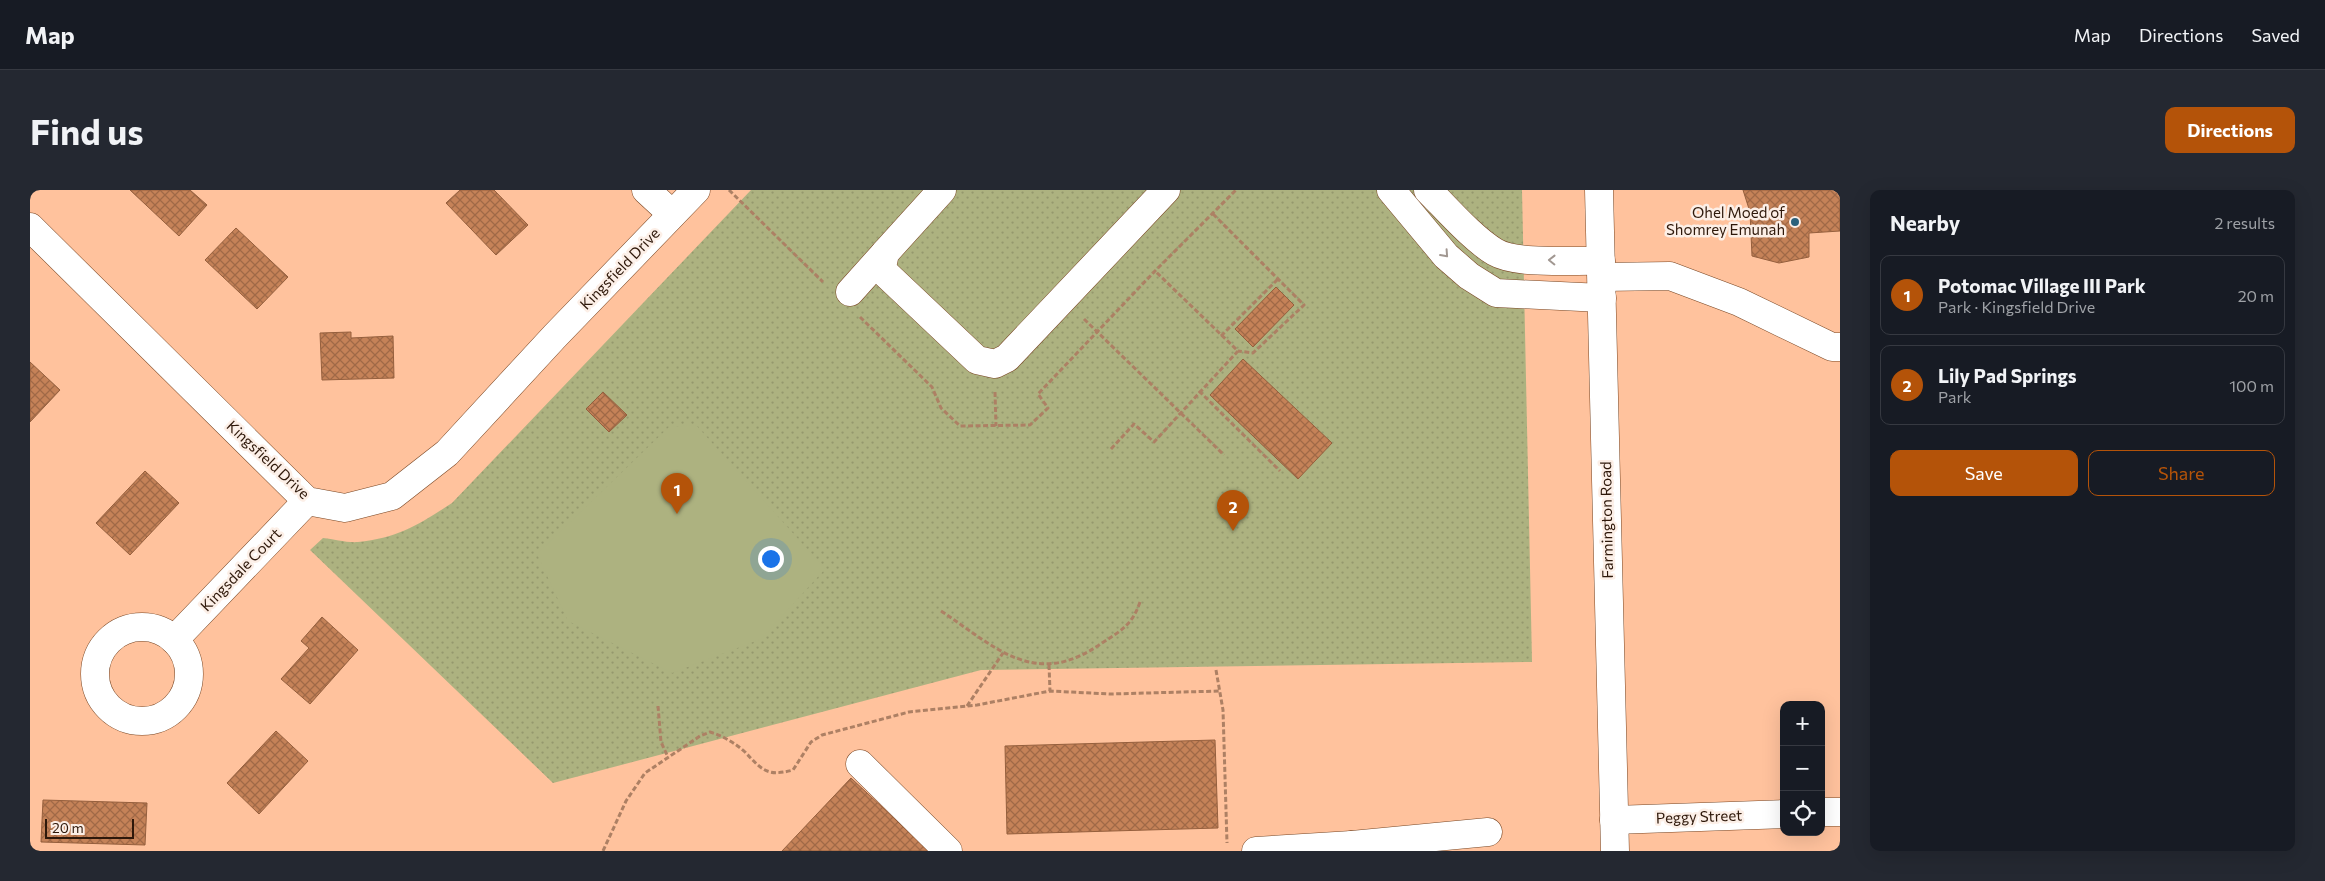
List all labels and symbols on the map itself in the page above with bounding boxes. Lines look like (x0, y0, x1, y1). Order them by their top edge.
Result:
place label: Ohel Moed of Shomrey Emunah (1666, 203, 1785, 238)
marker: Ohel Moed of Shomrey Emunah (1789, 216, 1801, 228)
street label: Kingsfield Drive (576, 224, 663, 313)
one-way arrow (1439, 248, 1448, 257)
one-way arrow (1548, 255, 1556, 265)
street label: Kingsfield Drive (224, 416, 314, 502)
street label: Farmington Road (1596, 461, 1616, 579)
pin: 1 (661, 473, 693, 514)
pin: 2 (1217, 490, 1249, 531)
street label: Kingsdale Court (196, 524, 284, 615)
your location (758, 546, 784, 572)
street label: Peggy Street (1655, 805, 1742, 827)
scale bar (45, 816, 134, 839)

